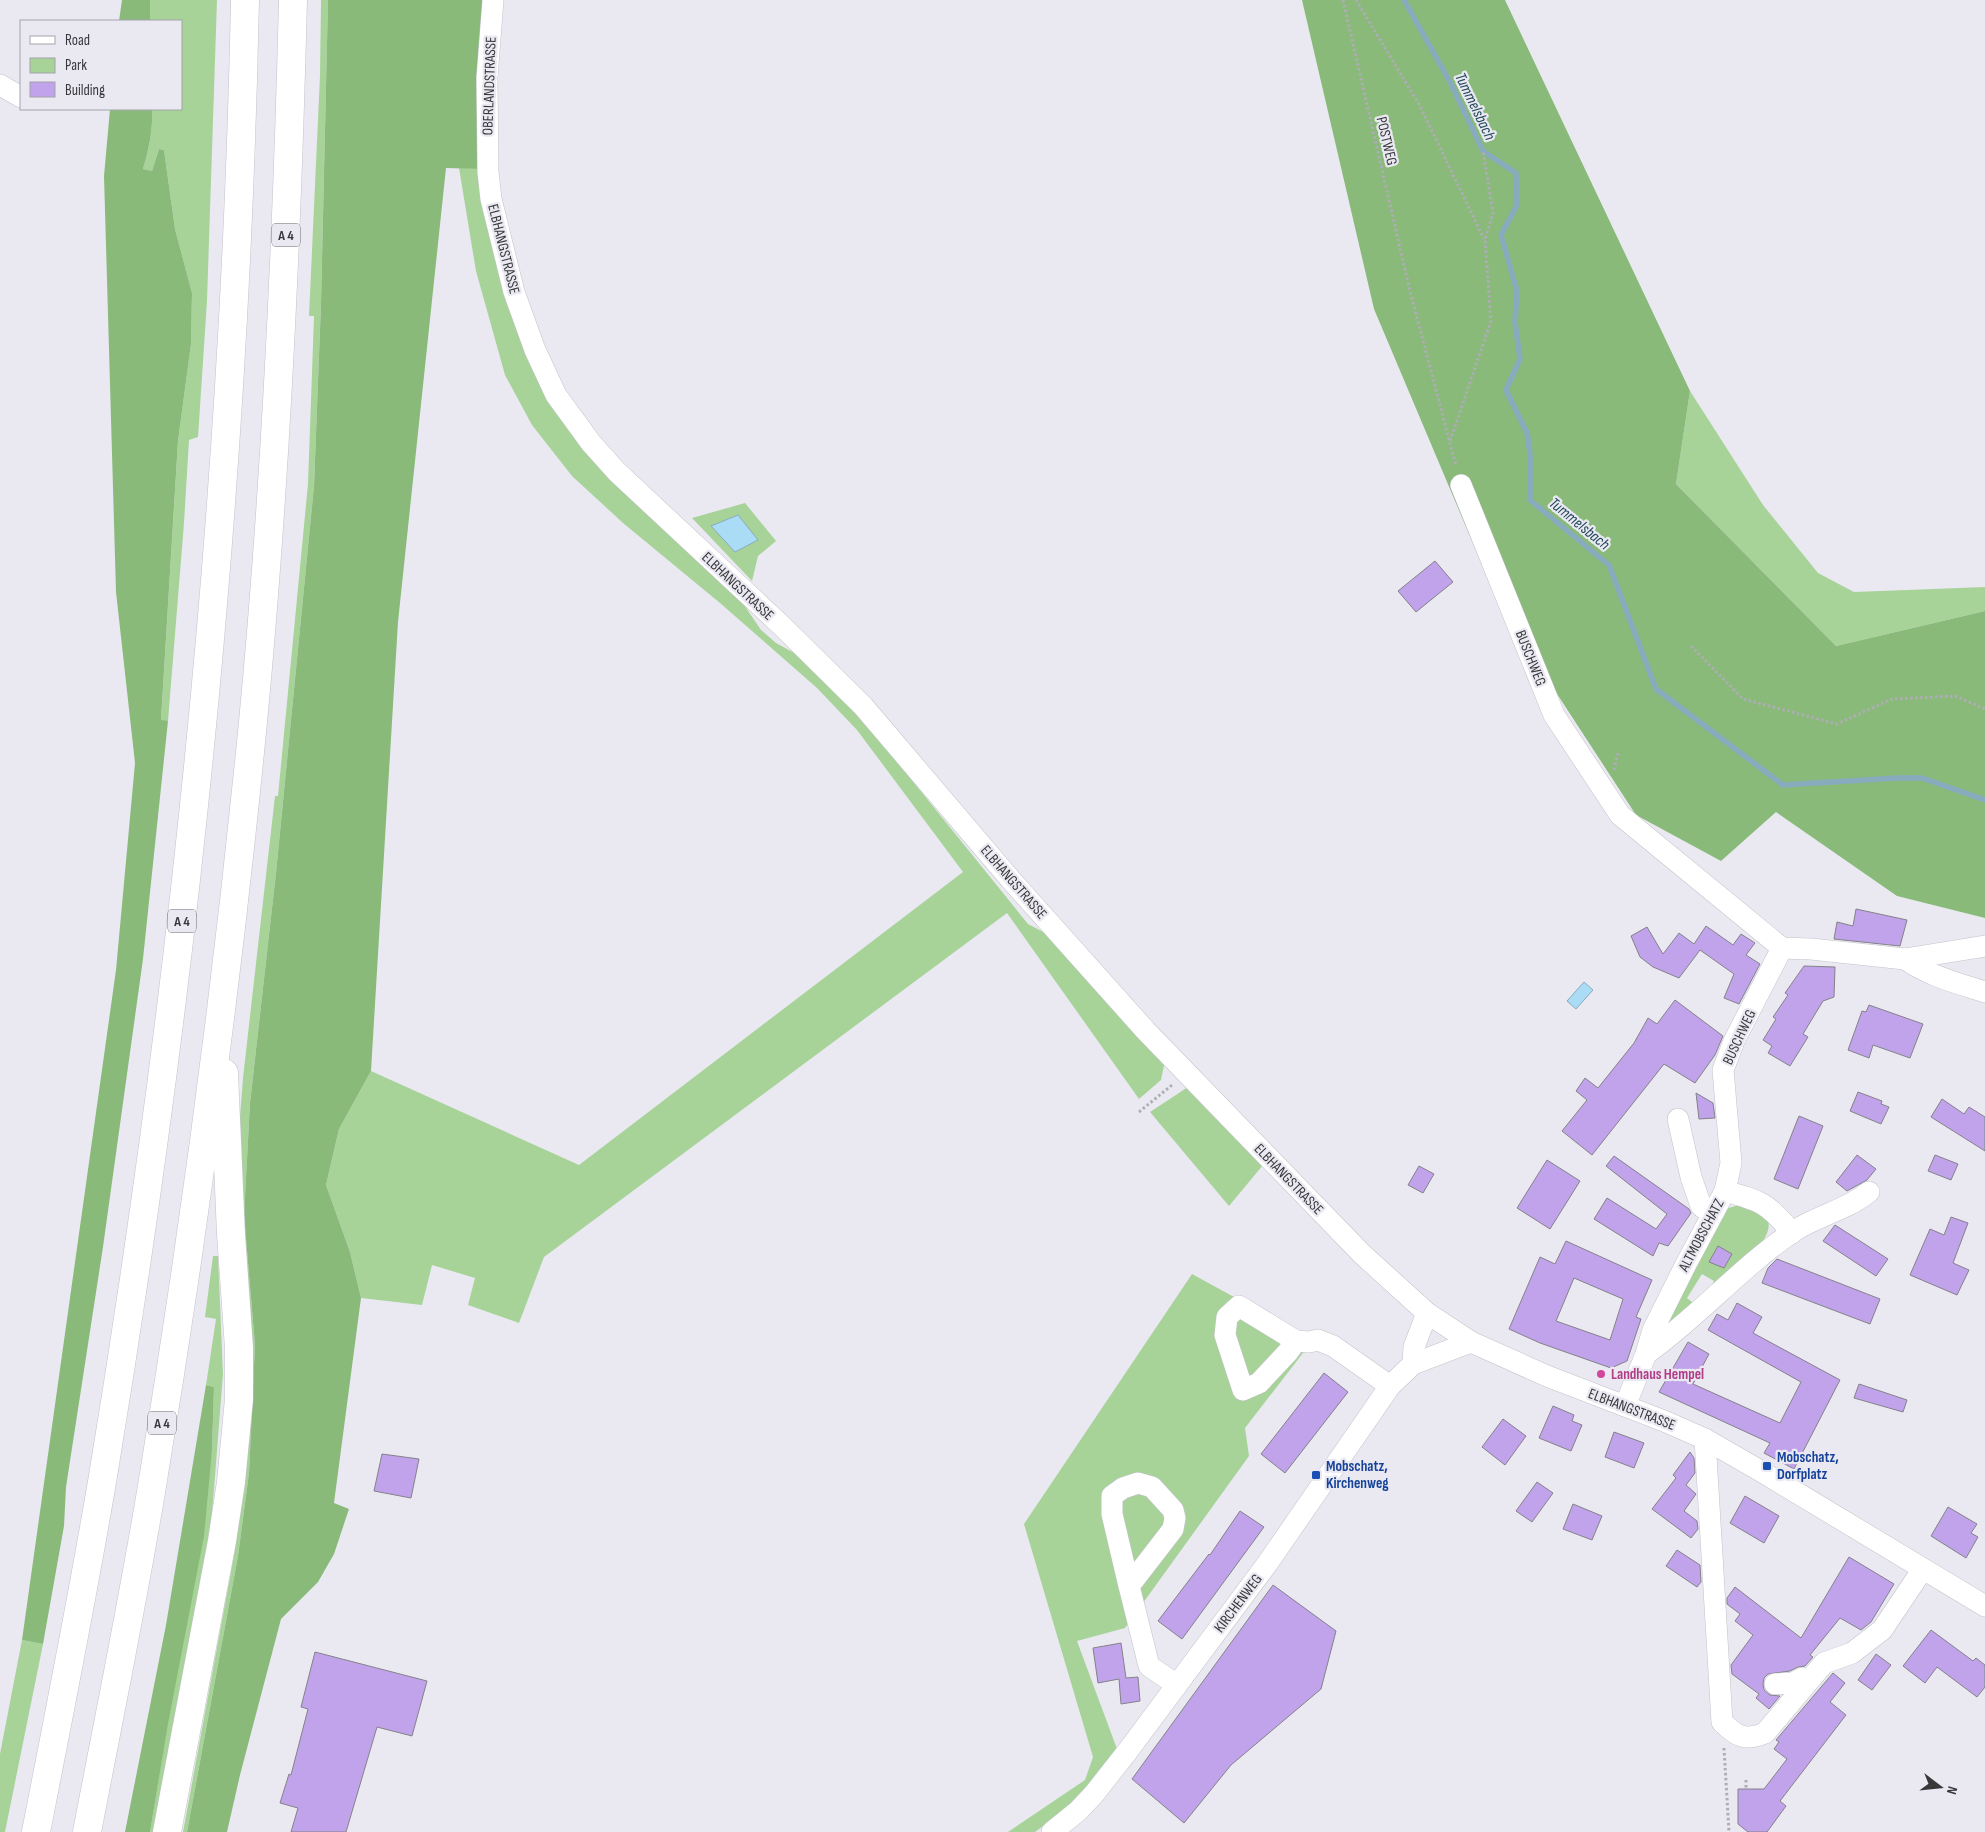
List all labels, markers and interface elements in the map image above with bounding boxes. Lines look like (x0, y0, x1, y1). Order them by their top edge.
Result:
legend (20, 20, 182, 110)
text: Road (65, 31, 90, 50)
street label: OBERLANDSTRASSE (478, 36, 501, 136)
text: Park (65, 56, 87, 75)
water label: Tummelsbach (1450, 70, 1499, 144)
text: Building (65, 81, 105, 100)
street label: POSTWEG (1372, 115, 1401, 167)
street label: ELBHANGSTRASSE (483, 202, 524, 296)
road number: A 4 (272, 224, 300, 246)
water label: Tummelsbach (1545, 494, 1613, 555)
street label: ELBHANGSTRASSE (698, 548, 778, 625)
street label: BUSCHWEG (1511, 627, 1550, 689)
street label: ELBHANGSTRASSE (976, 841, 1051, 923)
road number: A 4 (168, 909, 196, 932)
street label: BUSCHWEG (1718, 1007, 1760, 1068)
street label: ELBHANGSTRASSE (1250, 1140, 1327, 1219)
street label: ALTMOBSCHATZ (1674, 1196, 1728, 1276)
place label: Landhaus Hempel (1611, 1365, 1704, 1384)
marker: Landhaus Hempel (1595, 1368, 1607, 1380)
street label: ELBHANGSTRASSE (1585, 1384, 1678, 1435)
road number: A 4 (148, 1412, 176, 1435)
place label: Mobschatz, Dorfplatz (1777, 1448, 1839, 1484)
place label: Mobschatz, Kirchenweg (1326, 1457, 1389, 1493)
marker: Mobschatz, Dorfplatz (1761, 1460, 1773, 1472)
marker: Mobschatz, Kirchenweg (1310, 1469, 1322, 1481)
street label: KIRCHENWEG (1210, 1570, 1267, 1636)
north arrow (1915, 1762, 1965, 1812)
text: N (1943, 1785, 1961, 1796)

